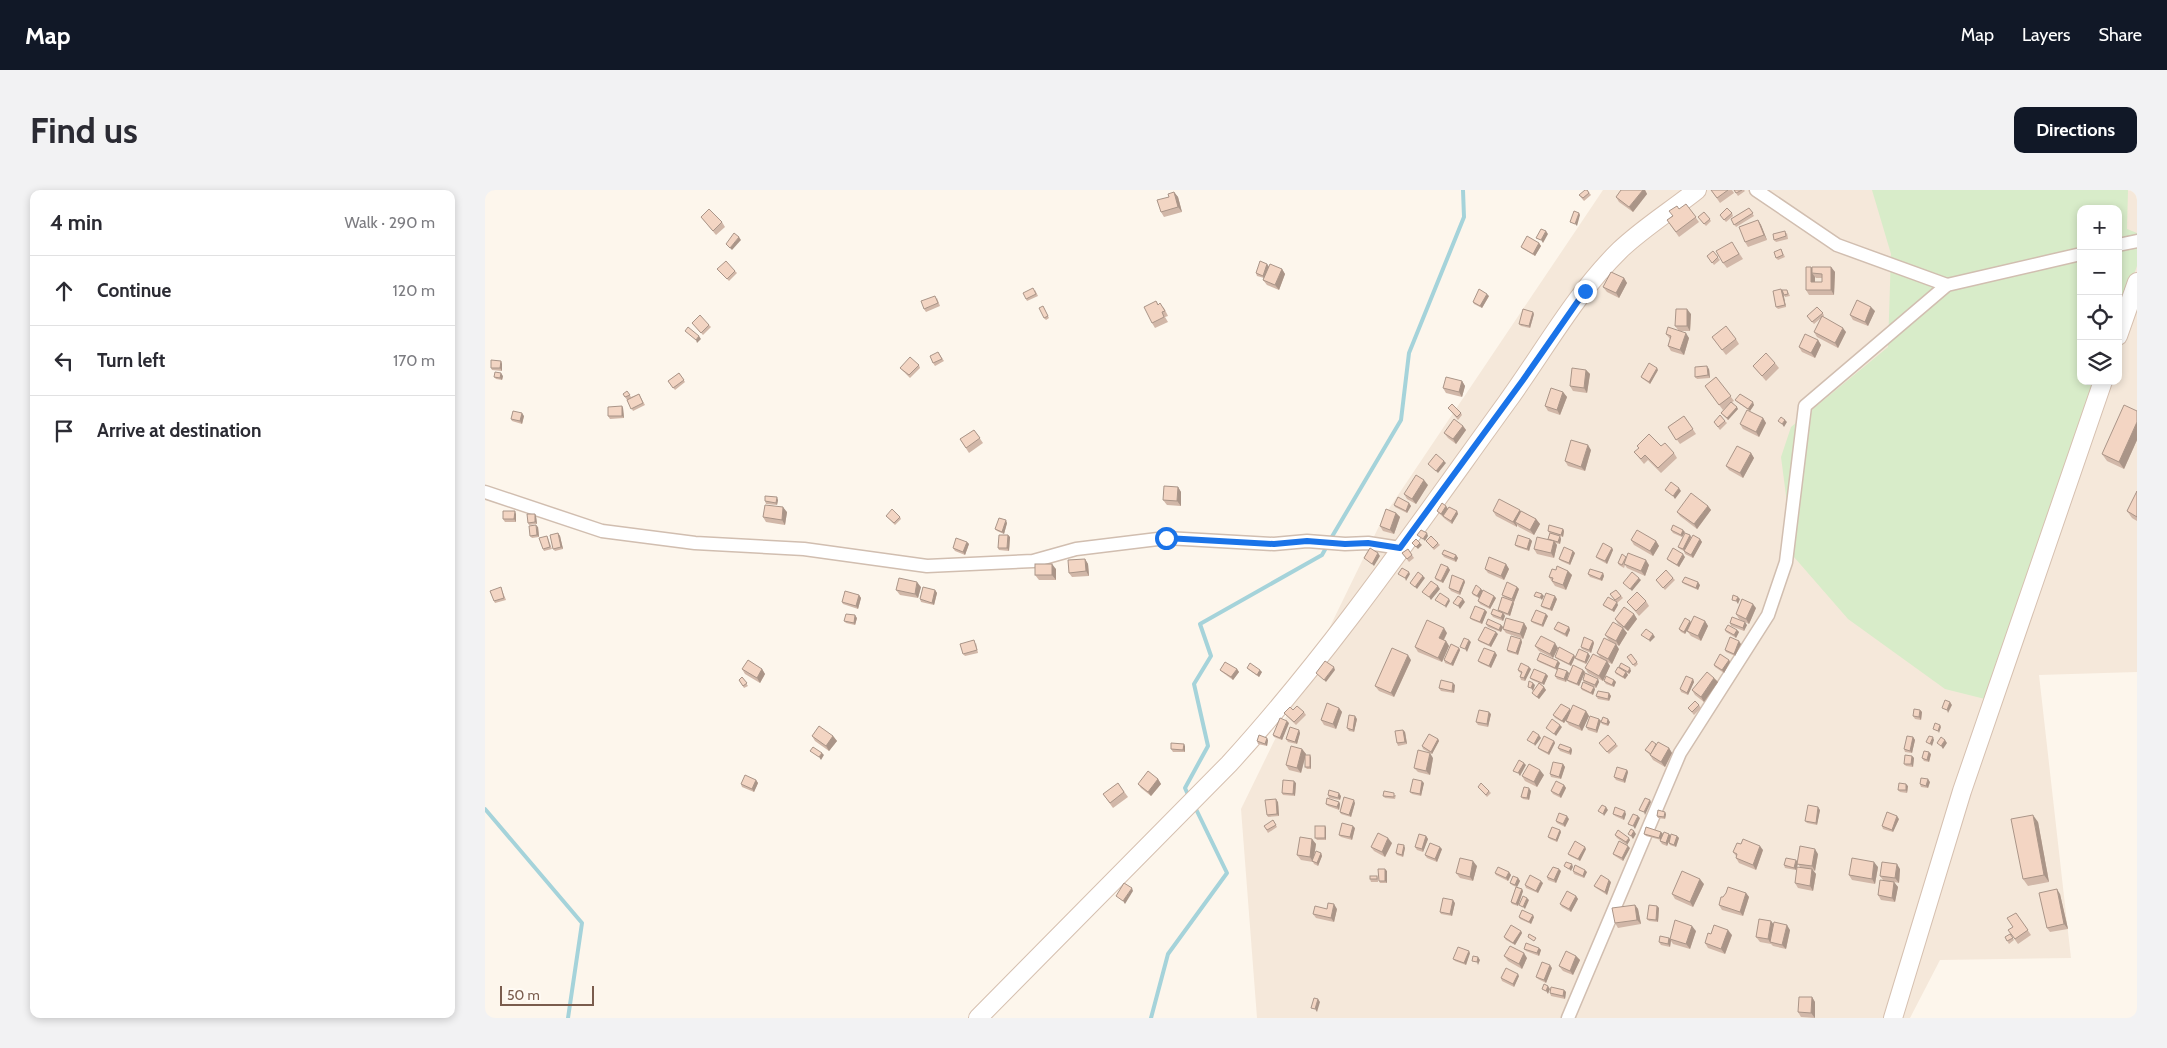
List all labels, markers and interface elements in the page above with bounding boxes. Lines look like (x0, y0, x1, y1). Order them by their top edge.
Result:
text: Map (25, 21, 71, 50)
text: Map (1961, 24, 1994, 46)
text: Layers (2022, 24, 2071, 46)
text: Share (2099, 24, 2142, 46)
button: Directions (2014, 107, 2137, 153)
text: Find us (30, 109, 138, 152)
map controls (2077, 205, 2122, 385)
button: + (2077, 205, 2122, 250)
text: 4 min (50, 210, 103, 235)
text: Walk · 290 m (345, 213, 435, 232)
button: − (2077, 250, 2122, 295)
icon: ahead (50, 277, 78, 305)
text: Continue (97, 279, 171, 302)
route end (1574, 280, 1597, 303)
text: 120 m (393, 281, 435, 300)
button: locate (2077, 295, 2122, 340)
button: layers (2077, 340, 2122, 385)
icon: left (50, 347, 78, 375)
text: Turn left (97, 349, 165, 372)
text: 170 m (393, 351, 435, 370)
icon: arrive (50, 417, 78, 445)
text: Arrive at destination (97, 419, 261, 442)
route start (1155, 527, 1178, 550)
scale bar (500, 983, 594, 1006)
text: 50 m (507, 986, 540, 1004)

